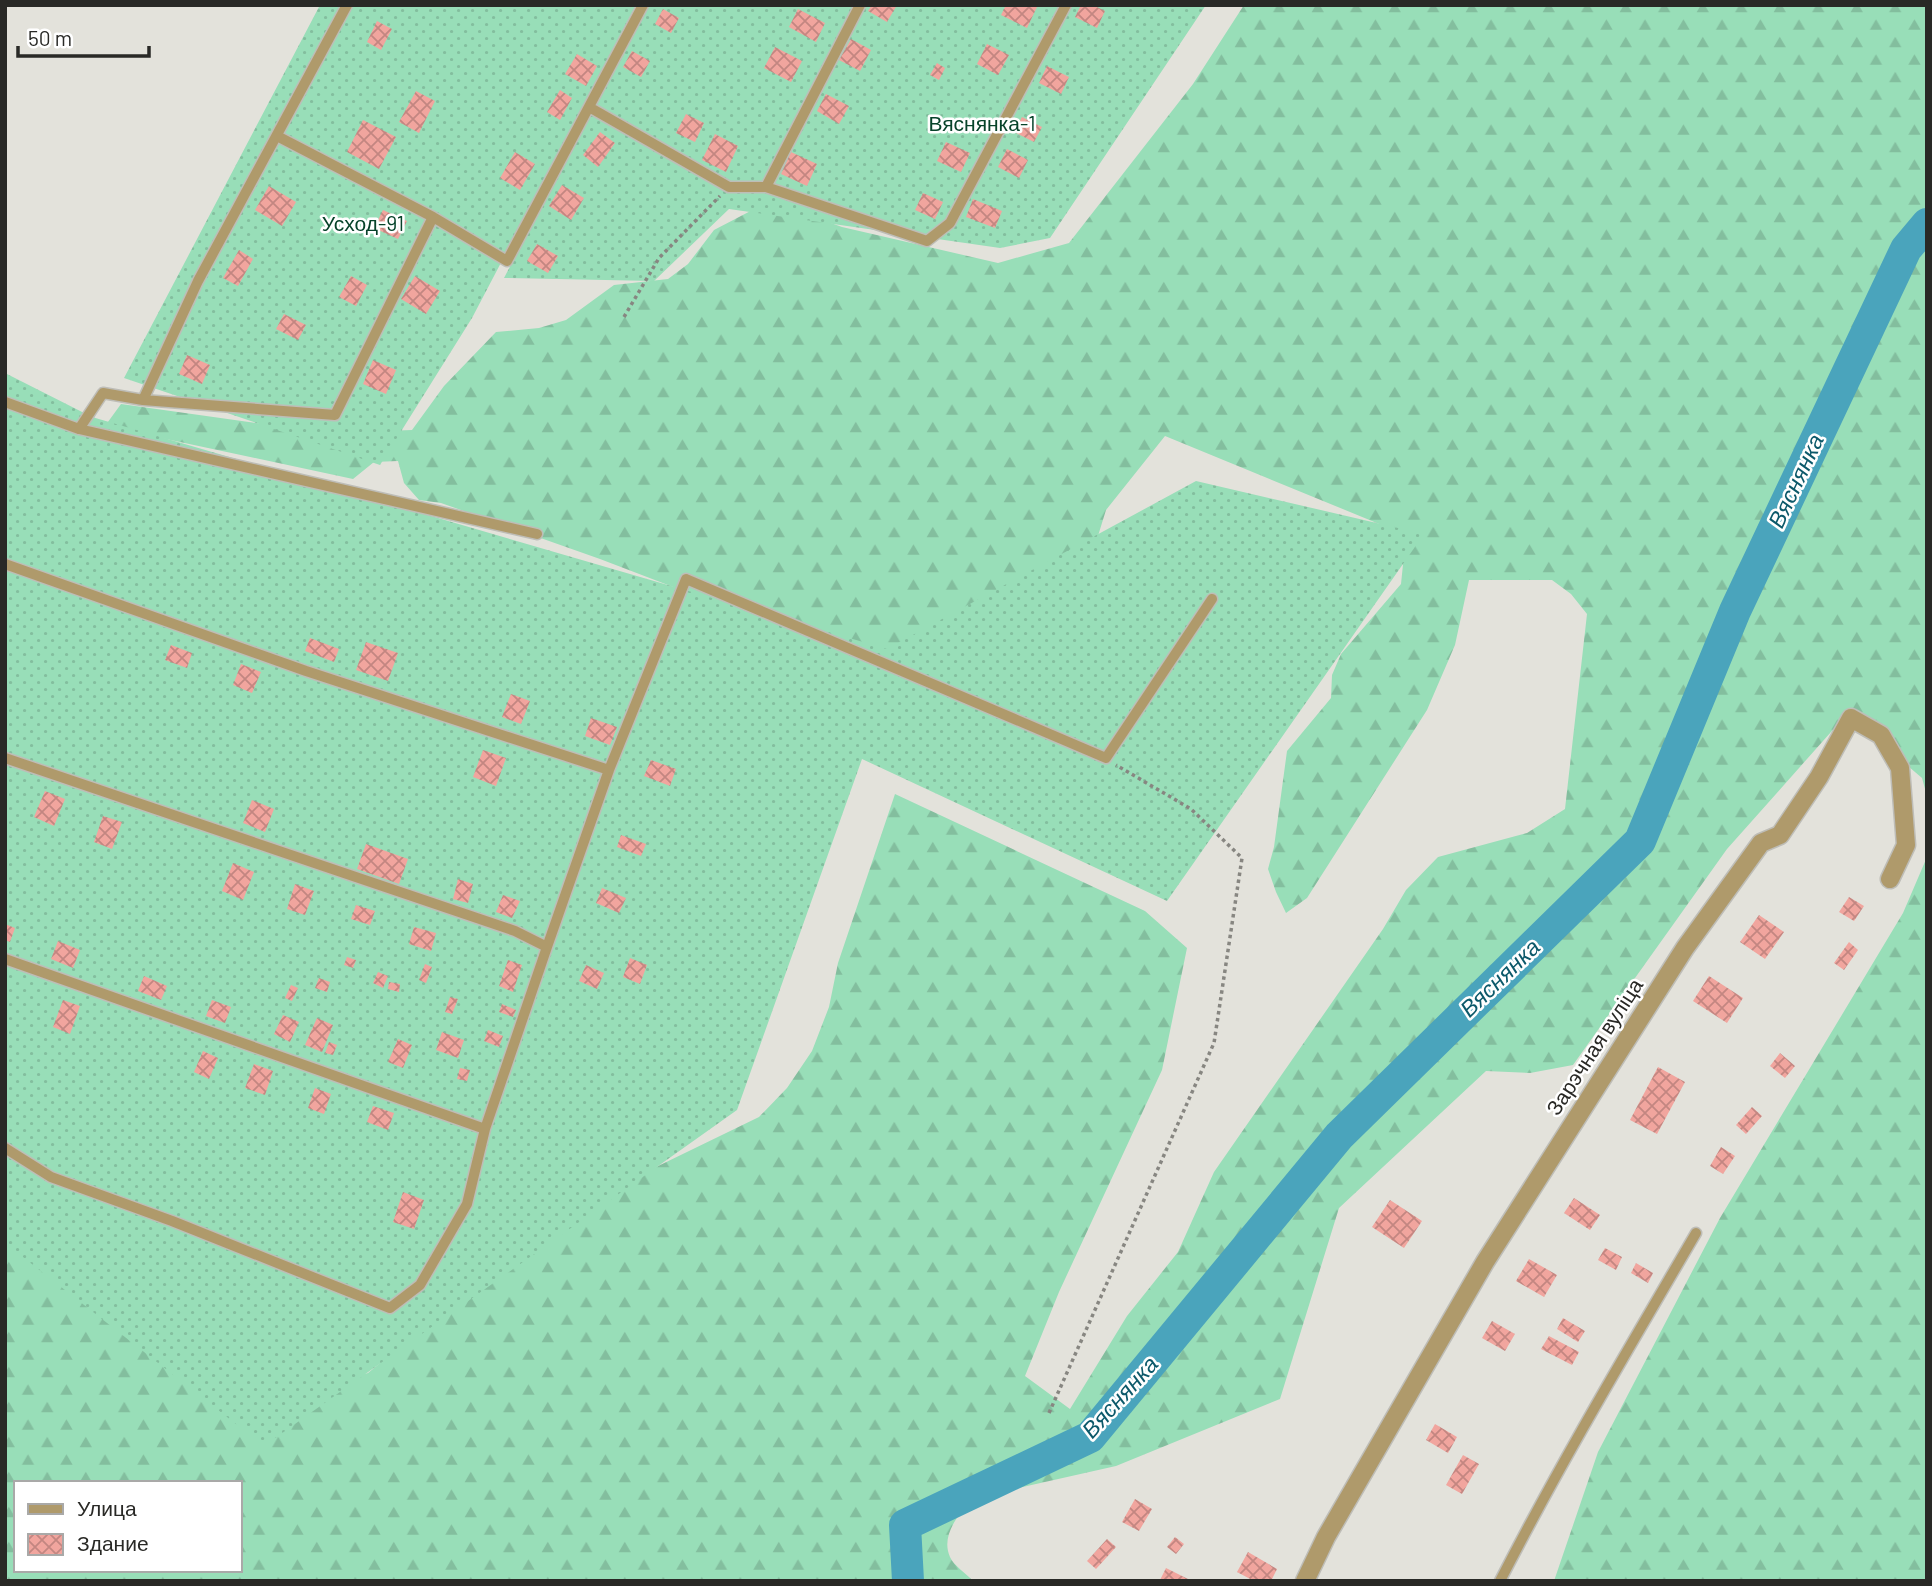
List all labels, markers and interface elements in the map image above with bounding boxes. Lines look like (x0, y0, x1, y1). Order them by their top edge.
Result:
scale bar (18, 14, 149, 58)
text: 50 m (28, 25, 72, 50)
park label: Вяснянка-1 (928, 110, 1036, 135)
park label: Усход-91 (322, 210, 404, 235)
water label: Вяснянка (1761, 429, 1829, 532)
water label: Вяснянка (1453, 932, 1545, 1022)
street label: Зарэчная вуліца (1540, 973, 1647, 1119)
water label: Вяснянка (1075, 1350, 1163, 1443)
legend (14, 1481, 242, 1572)
text: Улица (77, 1495, 137, 1520)
text: Здание (77, 1530, 149, 1555)

